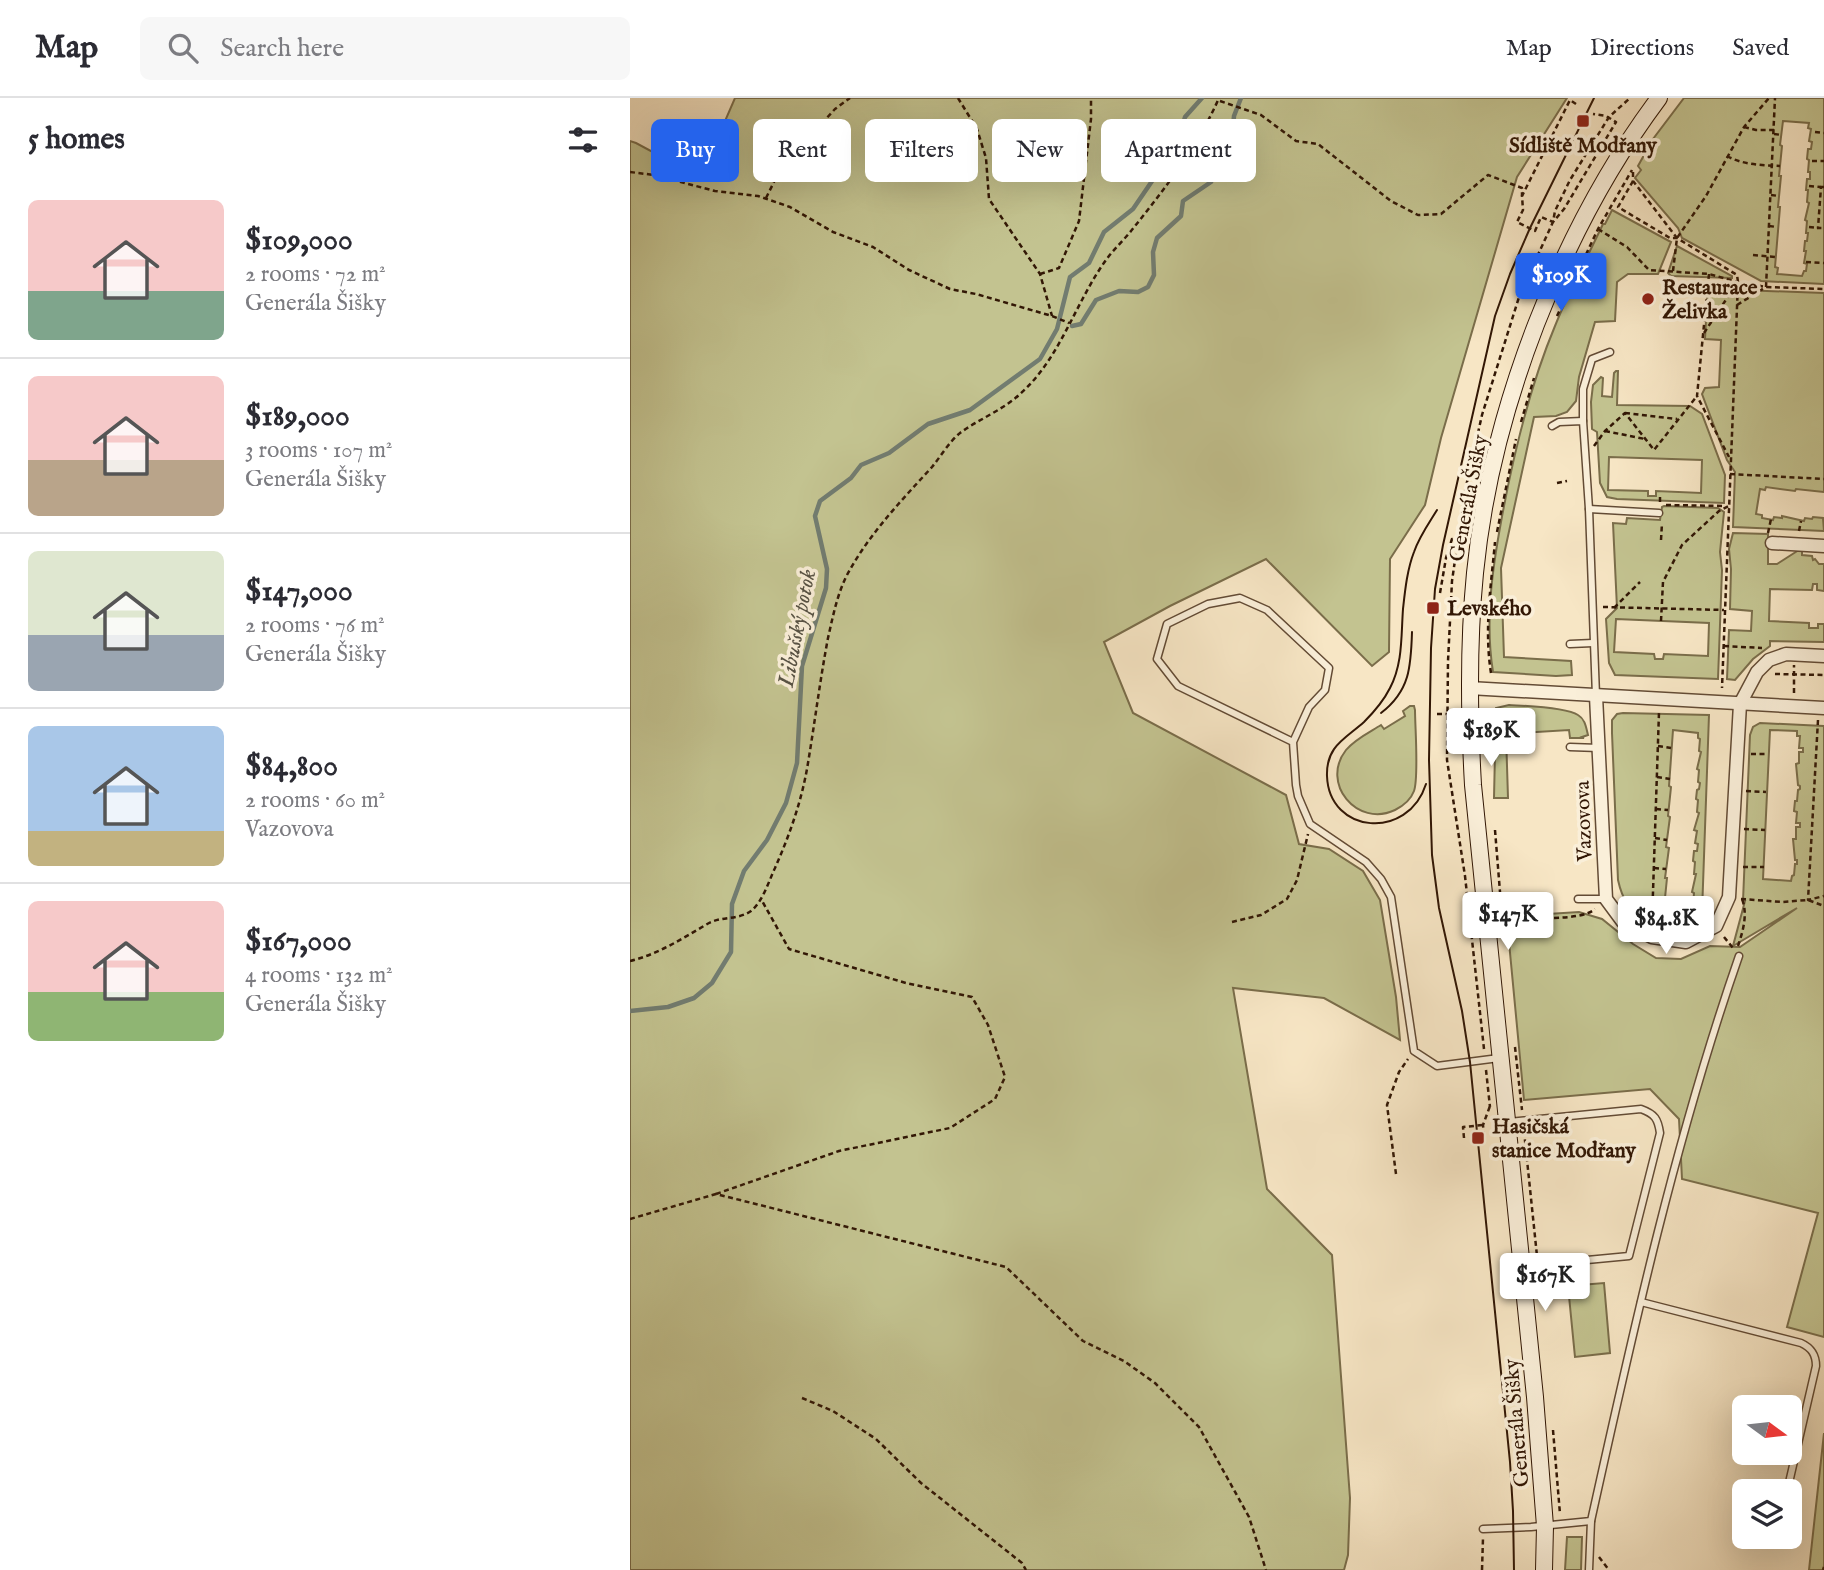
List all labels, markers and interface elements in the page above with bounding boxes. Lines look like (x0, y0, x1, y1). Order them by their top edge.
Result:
search box (140, 17, 630, 80)
text: Map (35, 27, 98, 69)
icon: search (164, 29, 202, 67)
text: Search here (220, 32, 344, 65)
text: Map (1506, 33, 1552, 64)
text: Directions (1590, 33, 1694, 64)
text: Saved (1732, 33, 1789, 64)
marker: Sídliště Modřany (1575, 113, 1591, 129)
chip: Buy (651, 119, 739, 182)
chip: Rent (753, 119, 851, 182)
chip: Filters (865, 119, 978, 182)
chip: New (992, 119, 1087, 182)
chip: Apartment (1101, 119, 1256, 182)
text: 5 homes (28, 121, 125, 159)
icon: filters (564, 121, 602, 159)
place label: Sídliště Modřany (1509, 133, 1658, 160)
text: $109,000 (245, 222, 353, 260)
icon: home (84, 228, 168, 312)
pin: $109K (1512, 254, 1610, 313)
text: 2 rooms · 72 m² (245, 260, 386, 289)
text: $109K (1531, 261, 1591, 290)
place label: Restaurace Želivka (1662, 275, 1758, 326)
text: Generála Šišky (245, 289, 386, 318)
marker: Restaurace Želivka (1640, 291, 1656, 307)
text: $189,000 (245, 398, 350, 436)
icon: home (84, 404, 168, 488)
street label: Generála Šišky (1443, 432, 1495, 564)
text: 3 rooms · 107 m² (245, 436, 393, 465)
text: Generála Šišky (245, 465, 386, 494)
water label: Libušský potok (772, 567, 823, 691)
text: $147,000 (245, 573, 353, 611)
icon: home (84, 579, 168, 663)
place label: Levského (1447, 596, 1532, 623)
marker: Levského (1425, 600, 1441, 616)
text: 2 rooms · 76 m² (245, 611, 385, 640)
text: Generála Šišky (245, 640, 386, 669)
pin: $189K (1442, 708, 1540, 768)
text: $189K (1463, 716, 1520, 745)
text: $84,800 (245, 748, 338, 786)
icon: home (84, 754, 168, 838)
street label: Vazovova (1570, 779, 1599, 863)
text: 2 rooms · 60 m² (245, 786, 385, 815)
text: Vazovova (245, 815, 334, 844)
pin: $147K (1459, 892, 1557, 952)
pin: $84.8K (1609, 896, 1723, 956)
text: $147K (1478, 900, 1538, 929)
text: $84.8K (1634, 904, 1698, 933)
text: $167,000 (245, 923, 352, 961)
icon: home (84, 929, 168, 1013)
text: 4 rooms · 132 m² (245, 961, 393, 990)
text: Generála Šišky (245, 990, 386, 1019)
place label: Hasičská stanice Modřany (1492, 1114, 1636, 1165)
marker: Hasičská stanice Modřany (1470, 1130, 1486, 1146)
pin: $167K (1496, 1254, 1594, 1313)
text: $167K (1516, 1261, 1574, 1290)
street label: Generála Šišky (1497, 1357, 1537, 1488)
north arrow (1732, 1395, 1802, 1465)
map controls (1732, 1395, 1802, 1549)
button: layers (1732, 1479, 1802, 1549)

